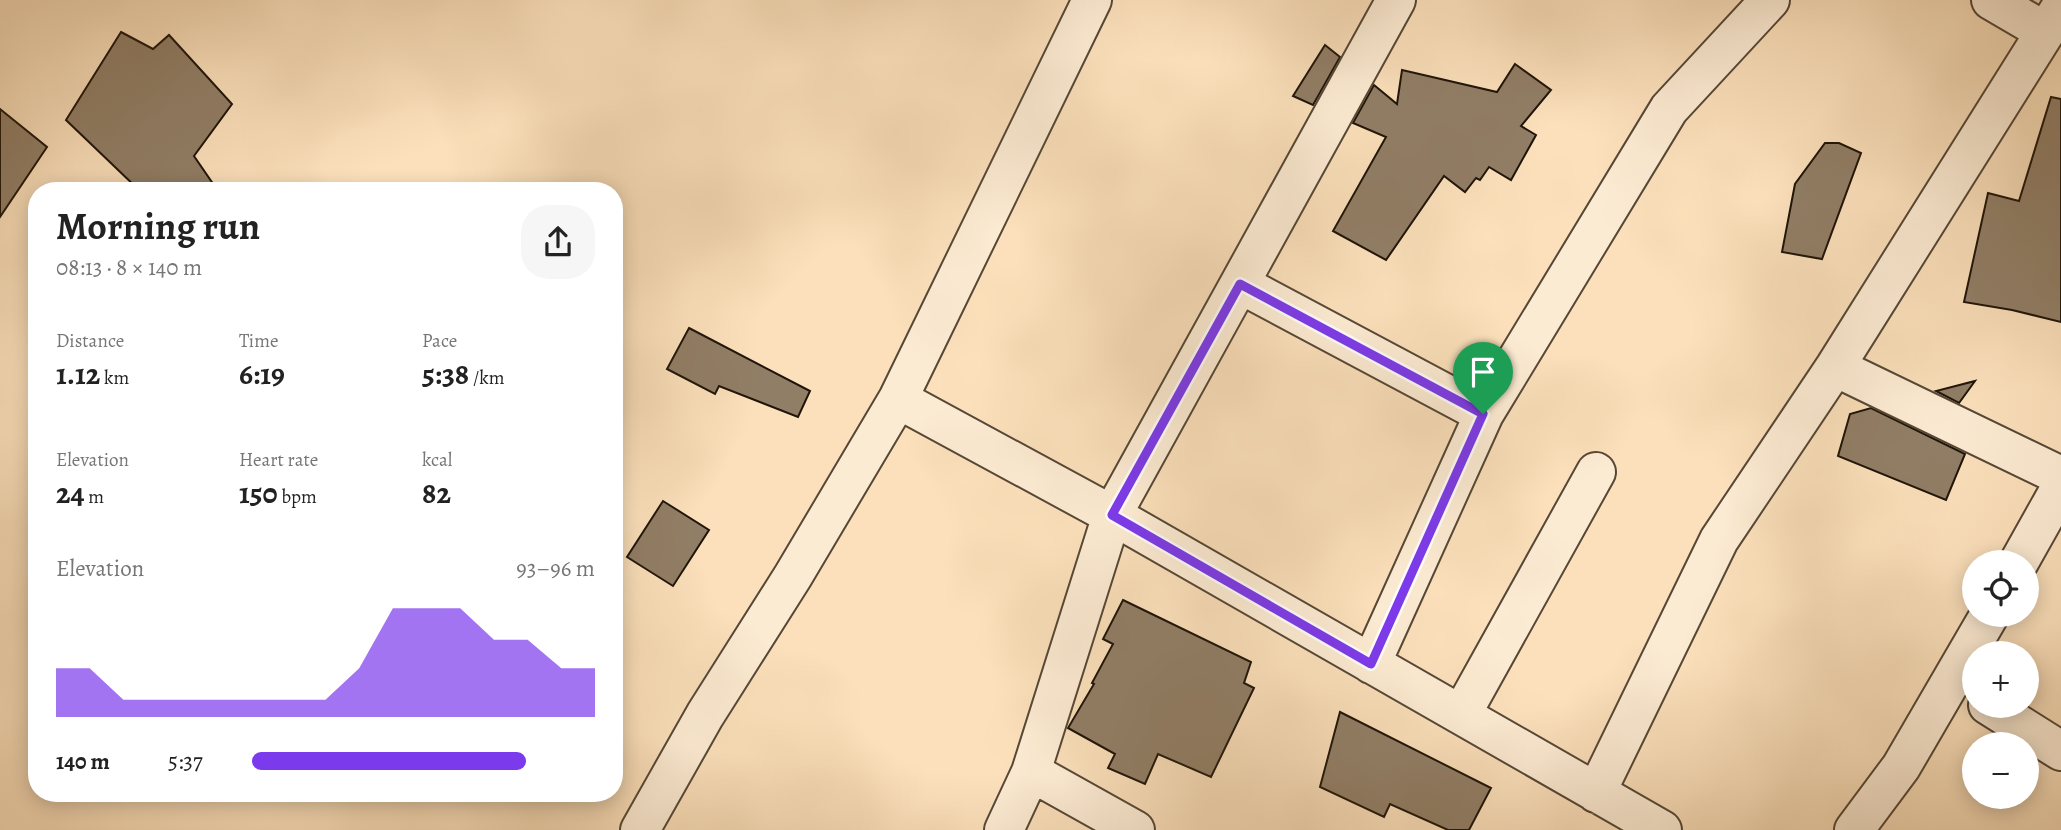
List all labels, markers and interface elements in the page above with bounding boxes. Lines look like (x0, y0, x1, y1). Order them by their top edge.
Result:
text: Morning run (56, 200, 260, 252)
button: share (521, 205, 595, 279)
text: 08:13 · 8 × 140 m (56, 252, 202, 283)
text: Distance (56, 328, 124, 354)
text: Time (239, 328, 278, 354)
text: Pace (422, 328, 457, 354)
pin (1453, 342, 1513, 414)
icon: arrive (1464, 353, 1502, 391)
text: 1.12 (56, 354, 100, 394)
text: 6:19 (239, 354, 285, 394)
text: 5:38 (422, 354, 469, 394)
text: km (100, 365, 129, 391)
text: /km (469, 365, 505, 391)
text: Elevation (56, 447, 129, 473)
text: Heart rate (239, 447, 318, 473)
text: kcal (422, 447, 452, 473)
text: 24 (56, 473, 85, 513)
text: 150 (239, 473, 278, 513)
text: 82 (422, 473, 451, 513)
text: m (85, 484, 104, 510)
text: bpm (278, 484, 317, 510)
map controls (1962, 550, 2039, 809)
button: locate (1962, 550, 2039, 627)
text: Elevation (56, 553, 144, 584)
text: 93–96 m (516, 553, 595, 584)
button: + (1962, 641, 2039, 718)
button: − (1962, 732, 2039, 809)
text: 140 m (56, 746, 110, 777)
text: 5:37 (168, 746, 203, 777)

